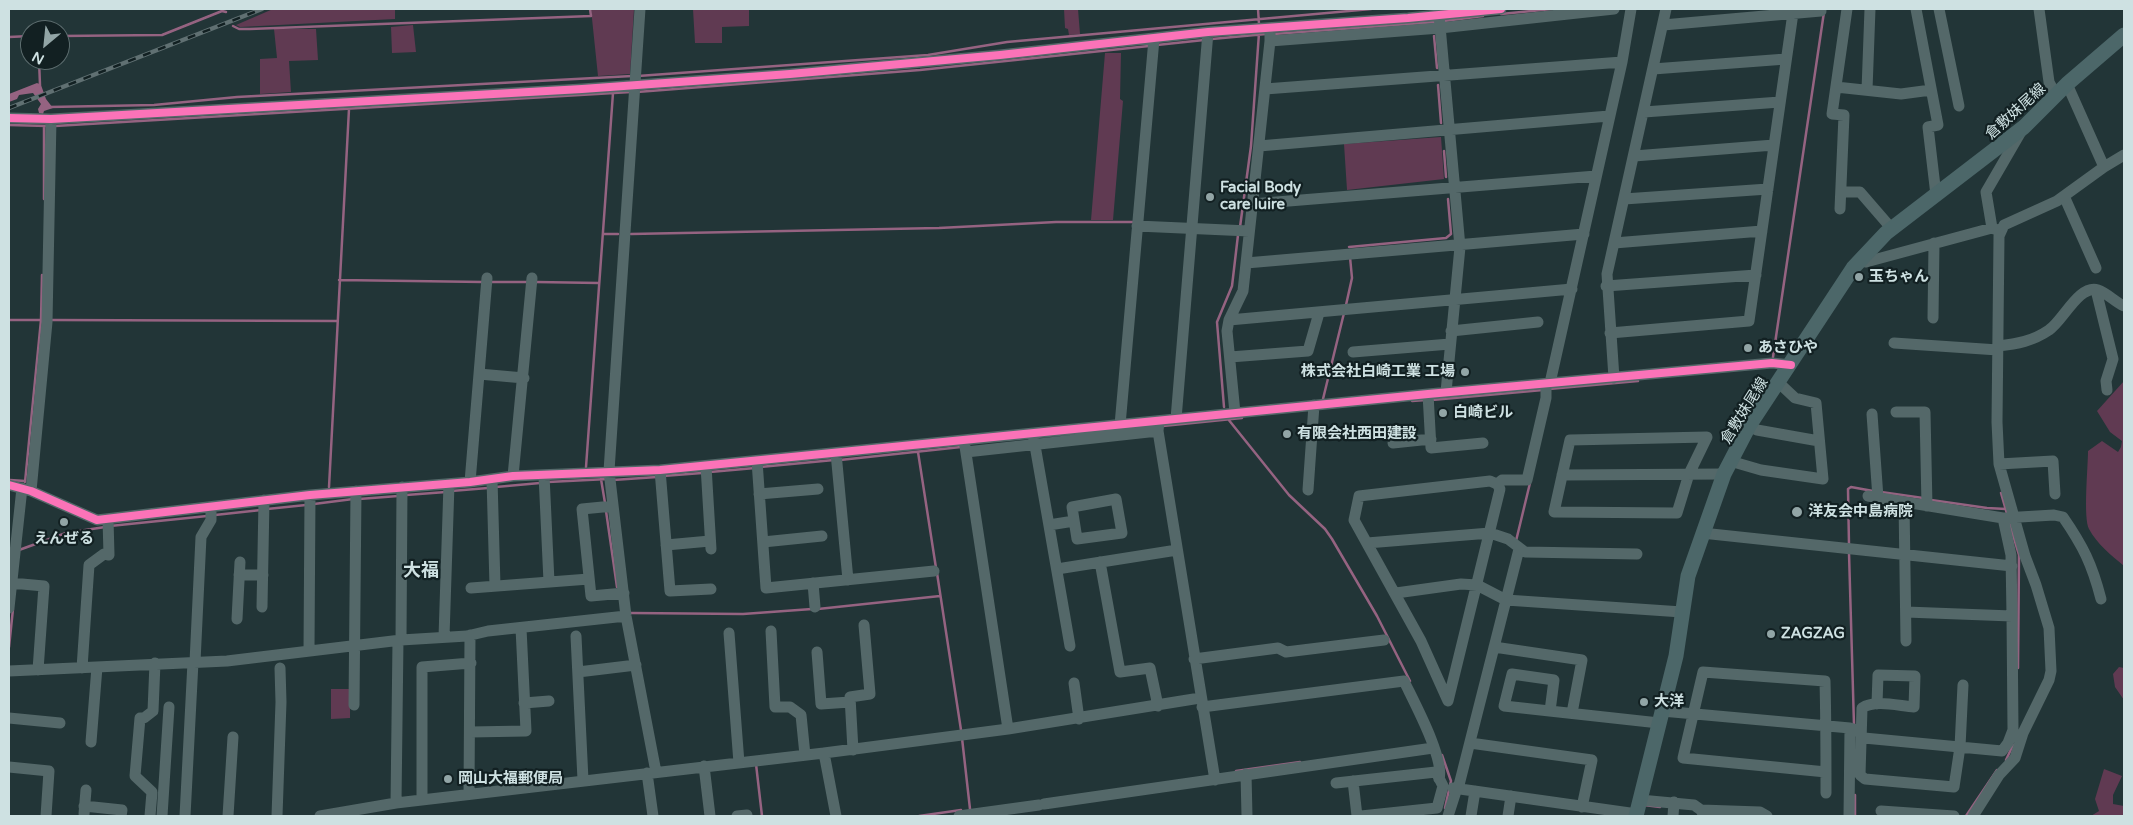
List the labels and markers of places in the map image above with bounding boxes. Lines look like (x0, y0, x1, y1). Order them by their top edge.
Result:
place label: Facial Body care luire (1220, 179, 1301, 214)
marker: Facial Body care luire (1204, 191, 1216, 203)
place label: 玉ちゃん (1869, 268, 1929, 286)
marker: 玉ちゃん (1853, 271, 1865, 283)
place label: あさひや (1758, 339, 1818, 357)
marker: あさひや (1742, 342, 1754, 354)
place label: 株式会社白崎工業 工場 (1301, 363, 1455, 381)
marker: 株式会社白崎工業 工場 (1459, 366, 1471, 378)
place label: 白崎ビル (1453, 404, 1513, 422)
marker: 白崎ビル (1437, 407, 1449, 419)
place label: 有限会社西田建設 (1297, 425, 1417, 443)
marker: 有限会社西田建設 (1281, 428, 1293, 440)
place label: 洋友会中島病院 (1808, 503, 1913, 521)
marker: 洋友会中島病院 (1790, 505, 1804, 519)
marker: えんぜる (58, 516, 70, 528)
place label: えんぜる (34, 530, 94, 548)
place label: ZAGZAG (1781, 625, 1845, 643)
marker: ZAGZAG (1765, 628, 1777, 640)
place label: 大洋 (1654, 693, 1684, 711)
marker: 大洋 (1638, 696, 1650, 708)
place label: 岡山大福郵便局 (458, 770, 563, 788)
marker: 岡山大福郵便局 (442, 773, 454, 785)

